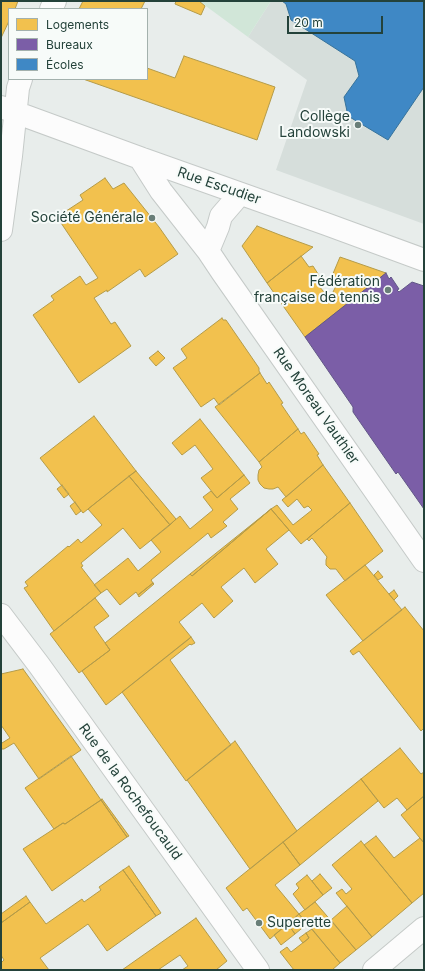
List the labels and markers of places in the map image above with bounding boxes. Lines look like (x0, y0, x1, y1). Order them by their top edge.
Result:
place label: Collège Landowski (279, 109, 350, 142)
marker: Collège Landowski (353, 120, 363, 130)
place label: Société Générale (31, 210, 144, 226)
marker: Société Générale (147, 213, 157, 223)
place label: Fédération française de tennis (254, 274, 380, 306)
marker: Fédération française de tennis (383, 285, 393, 295)
place label: Superette (267, 915, 331, 931)
marker: Superette (254, 918, 264, 928)

